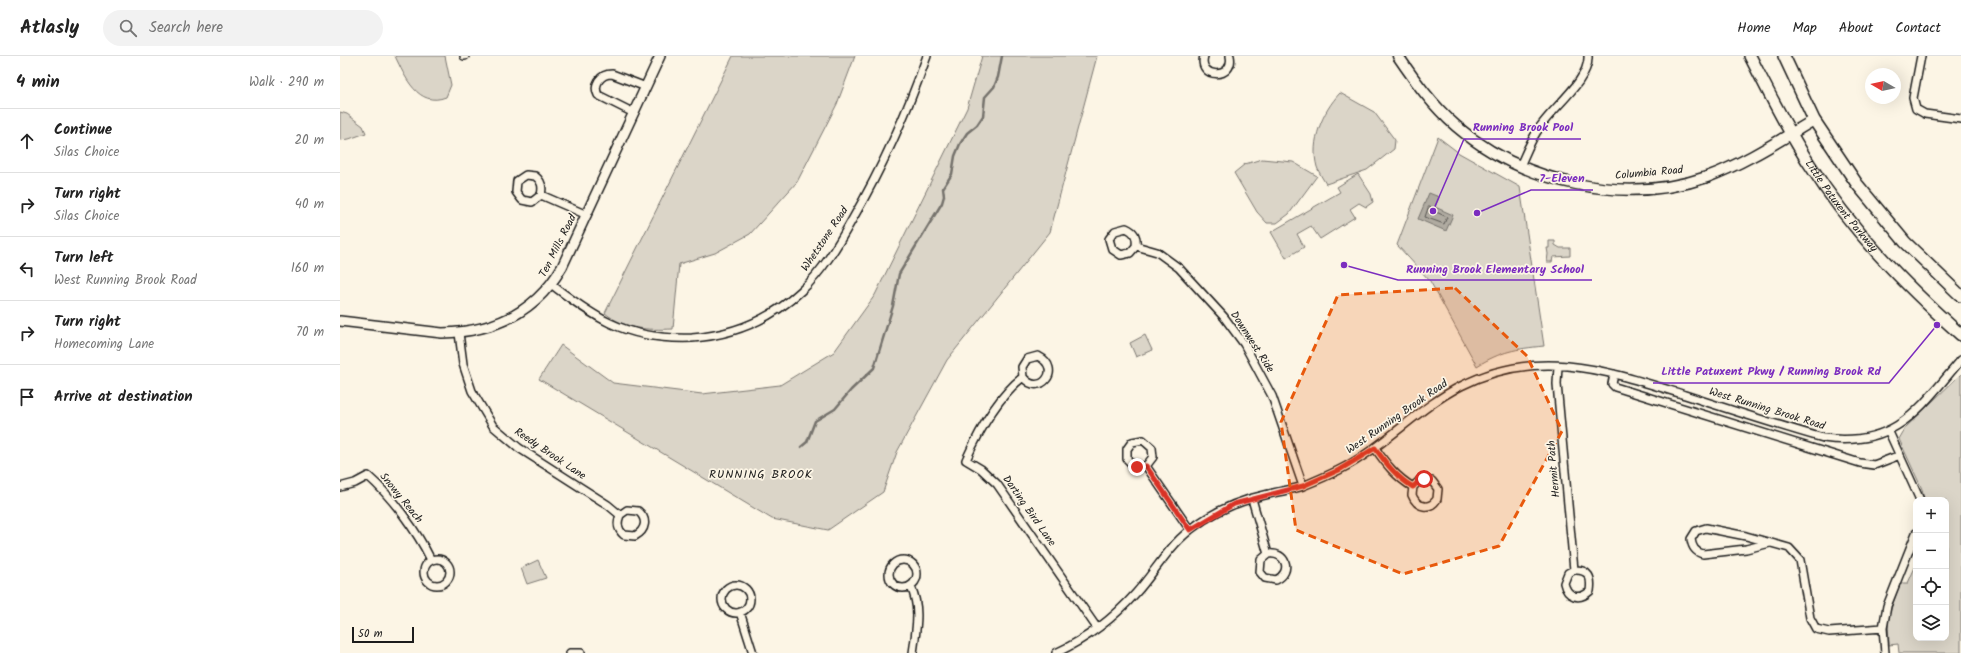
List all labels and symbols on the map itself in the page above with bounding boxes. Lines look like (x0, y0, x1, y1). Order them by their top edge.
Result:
north arrow (1865, 68, 1901, 104)
callout: Running Brook Pool (1464, 115, 1581, 139)
text: Running Brook Pool (1473, 118, 1574, 137)
street label: Little Patuxent Parkway (1800, 156, 1882, 257)
street label: Columbia Road (1614, 161, 1684, 185)
callout: 7-Eleven (1531, 166, 1593, 190)
text: 7-Eleven (1539, 169, 1585, 188)
street label: Whetstone Road (797, 202, 854, 275)
street label: Ten Mills Road (534, 211, 582, 281)
callout: Running Brook Elementary School (1398, 256, 1592, 280)
text: Running Brook Elementary School (1406, 260, 1585, 279)
street label: Downwest Ride (1225, 308, 1279, 377)
callout: Little Patuxent Pkwy / Running Brook Rd (1653, 359, 1889, 383)
text: Little Patuxent Pkwy / Running Brook Rd (1661, 362, 1881, 381)
street label: West Running Brook Road (1342, 375, 1452, 459)
street label: West Running Brook Road (1707, 383, 1828, 435)
street label: Reedy Brook Lane (510, 423, 590, 485)
street label: Hermit Path (1543, 440, 1565, 498)
route end (1128, 458, 1146, 476)
district label: RUNNING BROOK (709, 465, 813, 484)
street label: Snowy Reach (375, 469, 427, 527)
route start (1415, 470, 1433, 488)
street label: Darting Bird Lane (998, 472, 1060, 550)
scale bar (352, 625, 414, 644)

